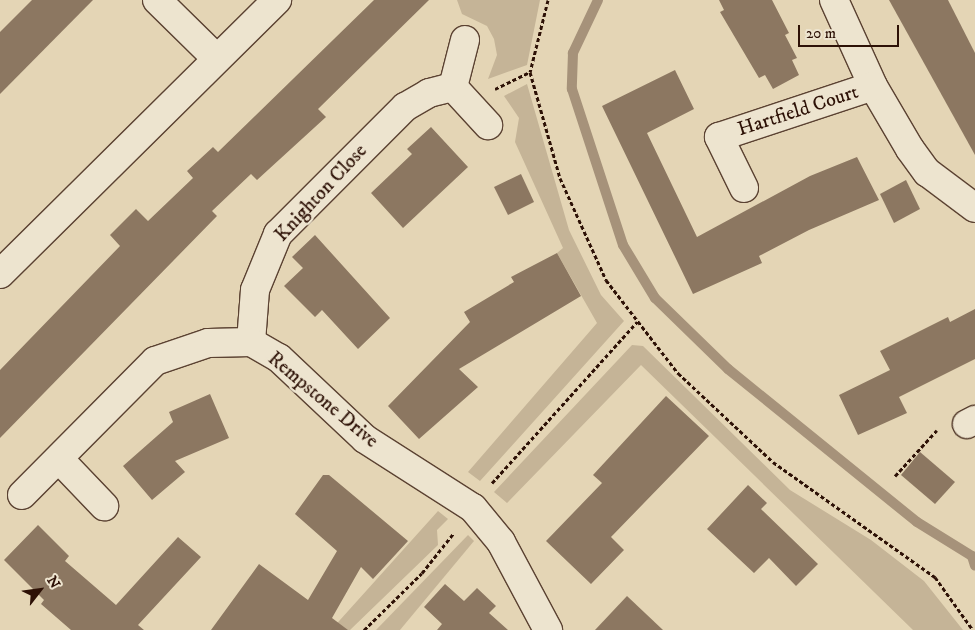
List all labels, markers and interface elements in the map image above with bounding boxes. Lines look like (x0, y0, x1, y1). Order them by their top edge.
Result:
scale bar (800, 15, 901, 47)
text: 20 m (806, 24, 836, 43)
street label: Hartfield Court (735, 80, 861, 142)
street label: Knighton Close (270, 139, 372, 247)
street label: Rempstone Drive (263, 347, 383, 453)
north arrow (15, 565, 65, 615)
text: N (42, 573, 64, 592)

